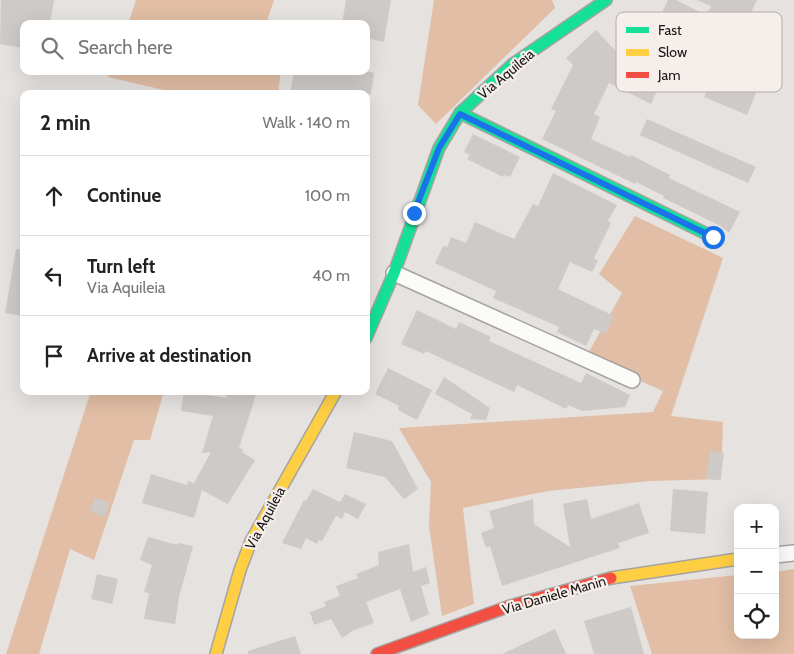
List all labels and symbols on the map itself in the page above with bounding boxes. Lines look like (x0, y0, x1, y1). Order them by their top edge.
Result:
legend (616, 12, 782, 92)
text: Fast (658, 21, 682, 39)
text: Slow (658, 43, 687, 61)
street label: Via Aquileia (474, 45, 538, 103)
text: Jam (657, 66, 680, 84)
route end (403, 202, 426, 225)
route start (702, 226, 725, 249)
street label: Via Aquileia (241, 483, 289, 553)
street label: Via Daniele Manin (500, 572, 608, 618)

